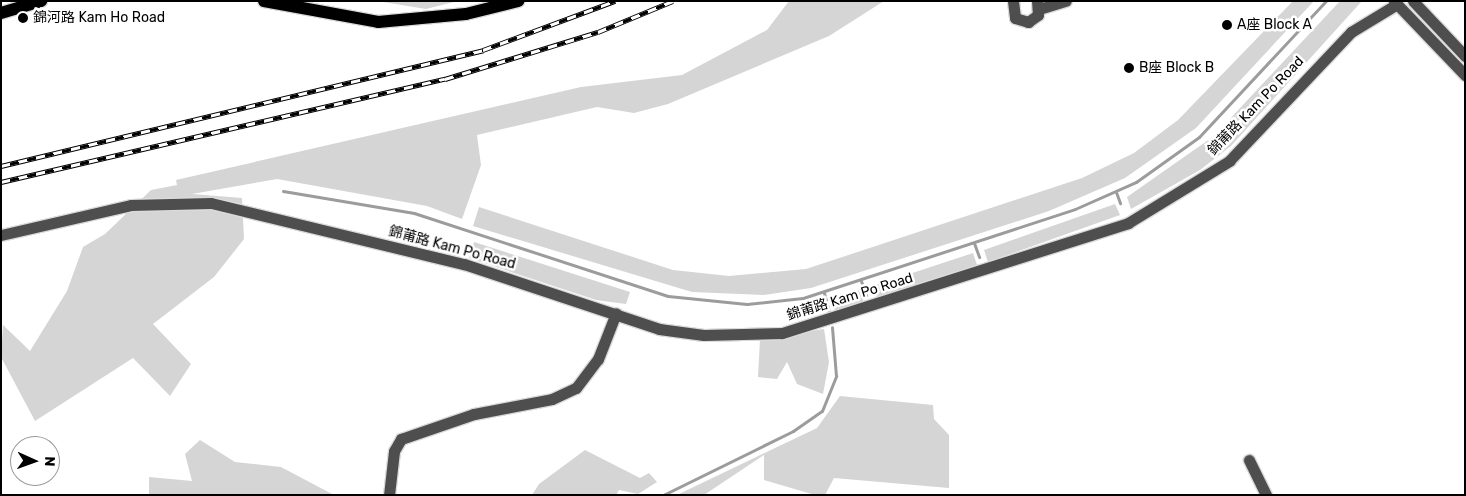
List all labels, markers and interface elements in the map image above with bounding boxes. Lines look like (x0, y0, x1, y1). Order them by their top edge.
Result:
place label: 錦河路 Kam Ho Road (33, 10, 165, 26)
marker: 錦河路 Kam Ho Road (17, 12, 29, 24)
place label: A座 Block A (1237, 17, 1312, 33)
marker: A座 Block A (1221, 19, 1233, 31)
street label: 錦莆路 Kam Po Road (1204, 53, 1308, 159)
place label: B座 Block B (1139, 60, 1214, 76)
marker: B座 Block B (1123, 62, 1135, 74)
street label: 錦莆路 Kam Po Road (387, 223, 517, 273)
street label: 錦莆路 Kam Po Road (785, 270, 915, 324)
north arrow (10, 436, 60, 486)
text: N (41, 456, 58, 467)

